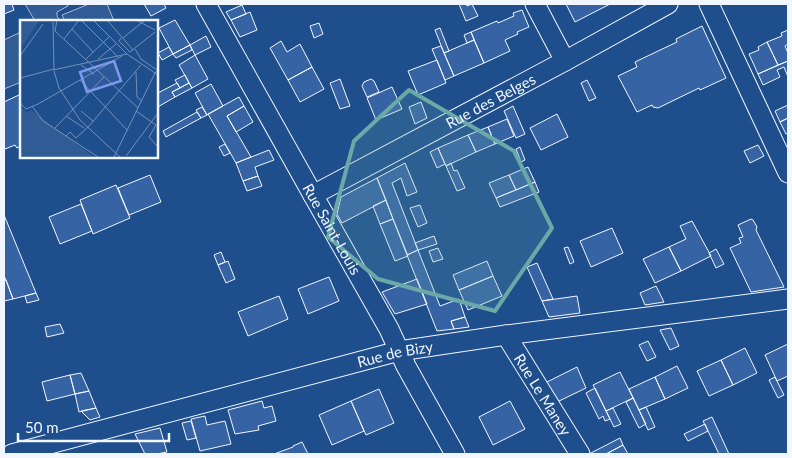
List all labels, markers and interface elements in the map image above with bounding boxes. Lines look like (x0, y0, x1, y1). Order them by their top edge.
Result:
inset map (20, 20, 158, 158)
street label: Rue des Belges (443, 69, 538, 132)
street label: Rue Saint-Louis (299, 180, 365, 278)
street label: Rue de Bizy (355, 337, 434, 371)
street label: Rue Le Maney (511, 350, 575, 439)
scale bar (18, 410, 169, 442)
text: 50 m (25, 418, 59, 436)

